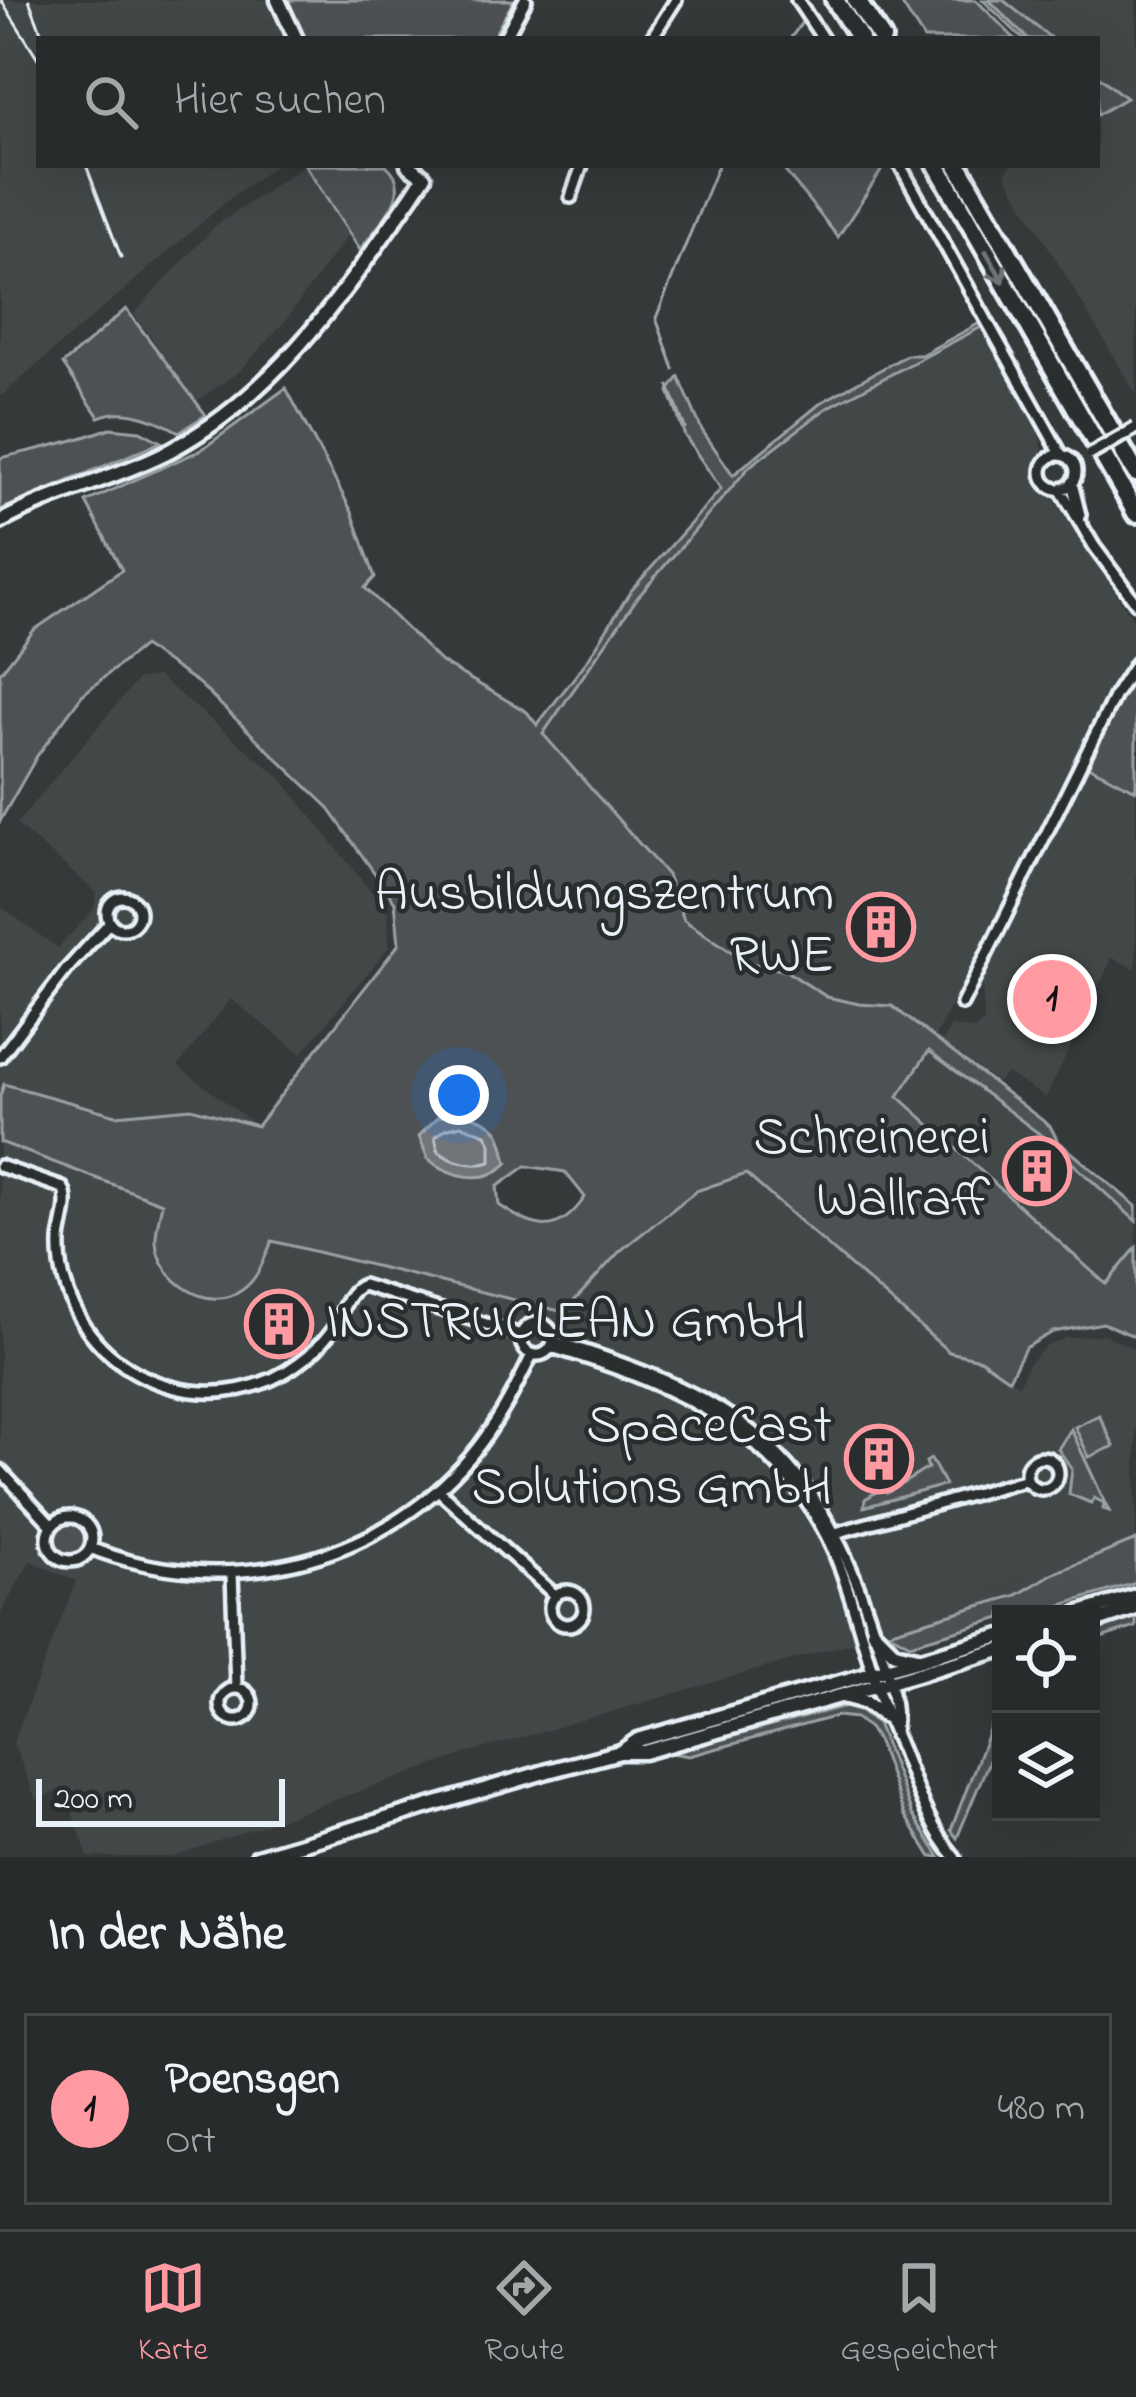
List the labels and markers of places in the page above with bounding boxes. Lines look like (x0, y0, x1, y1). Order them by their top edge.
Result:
place label: Ausbildungszentrum RWE (375, 857, 834, 997)
building icon: Ausbildungszentrum RWE (846, 892, 916, 962)
pin: 1 (1013, 954, 1091, 1044)
place label: Schreinerei Wallraff (754, 1101, 990, 1241)
building icon: Schreinerei Wallraff (1002, 1136, 1072, 1206)
place label: INSTRUCLEAN GmbH (326, 1285, 806, 1363)
building icon: INSTRUCLEAN GmbH (244, 1289, 314, 1359)
place label: SpaceCast Solutions GmbH (472, 1389, 832, 1529)
building icon: SpaceCast Solutions GmbH (844, 1424, 914, 1494)

